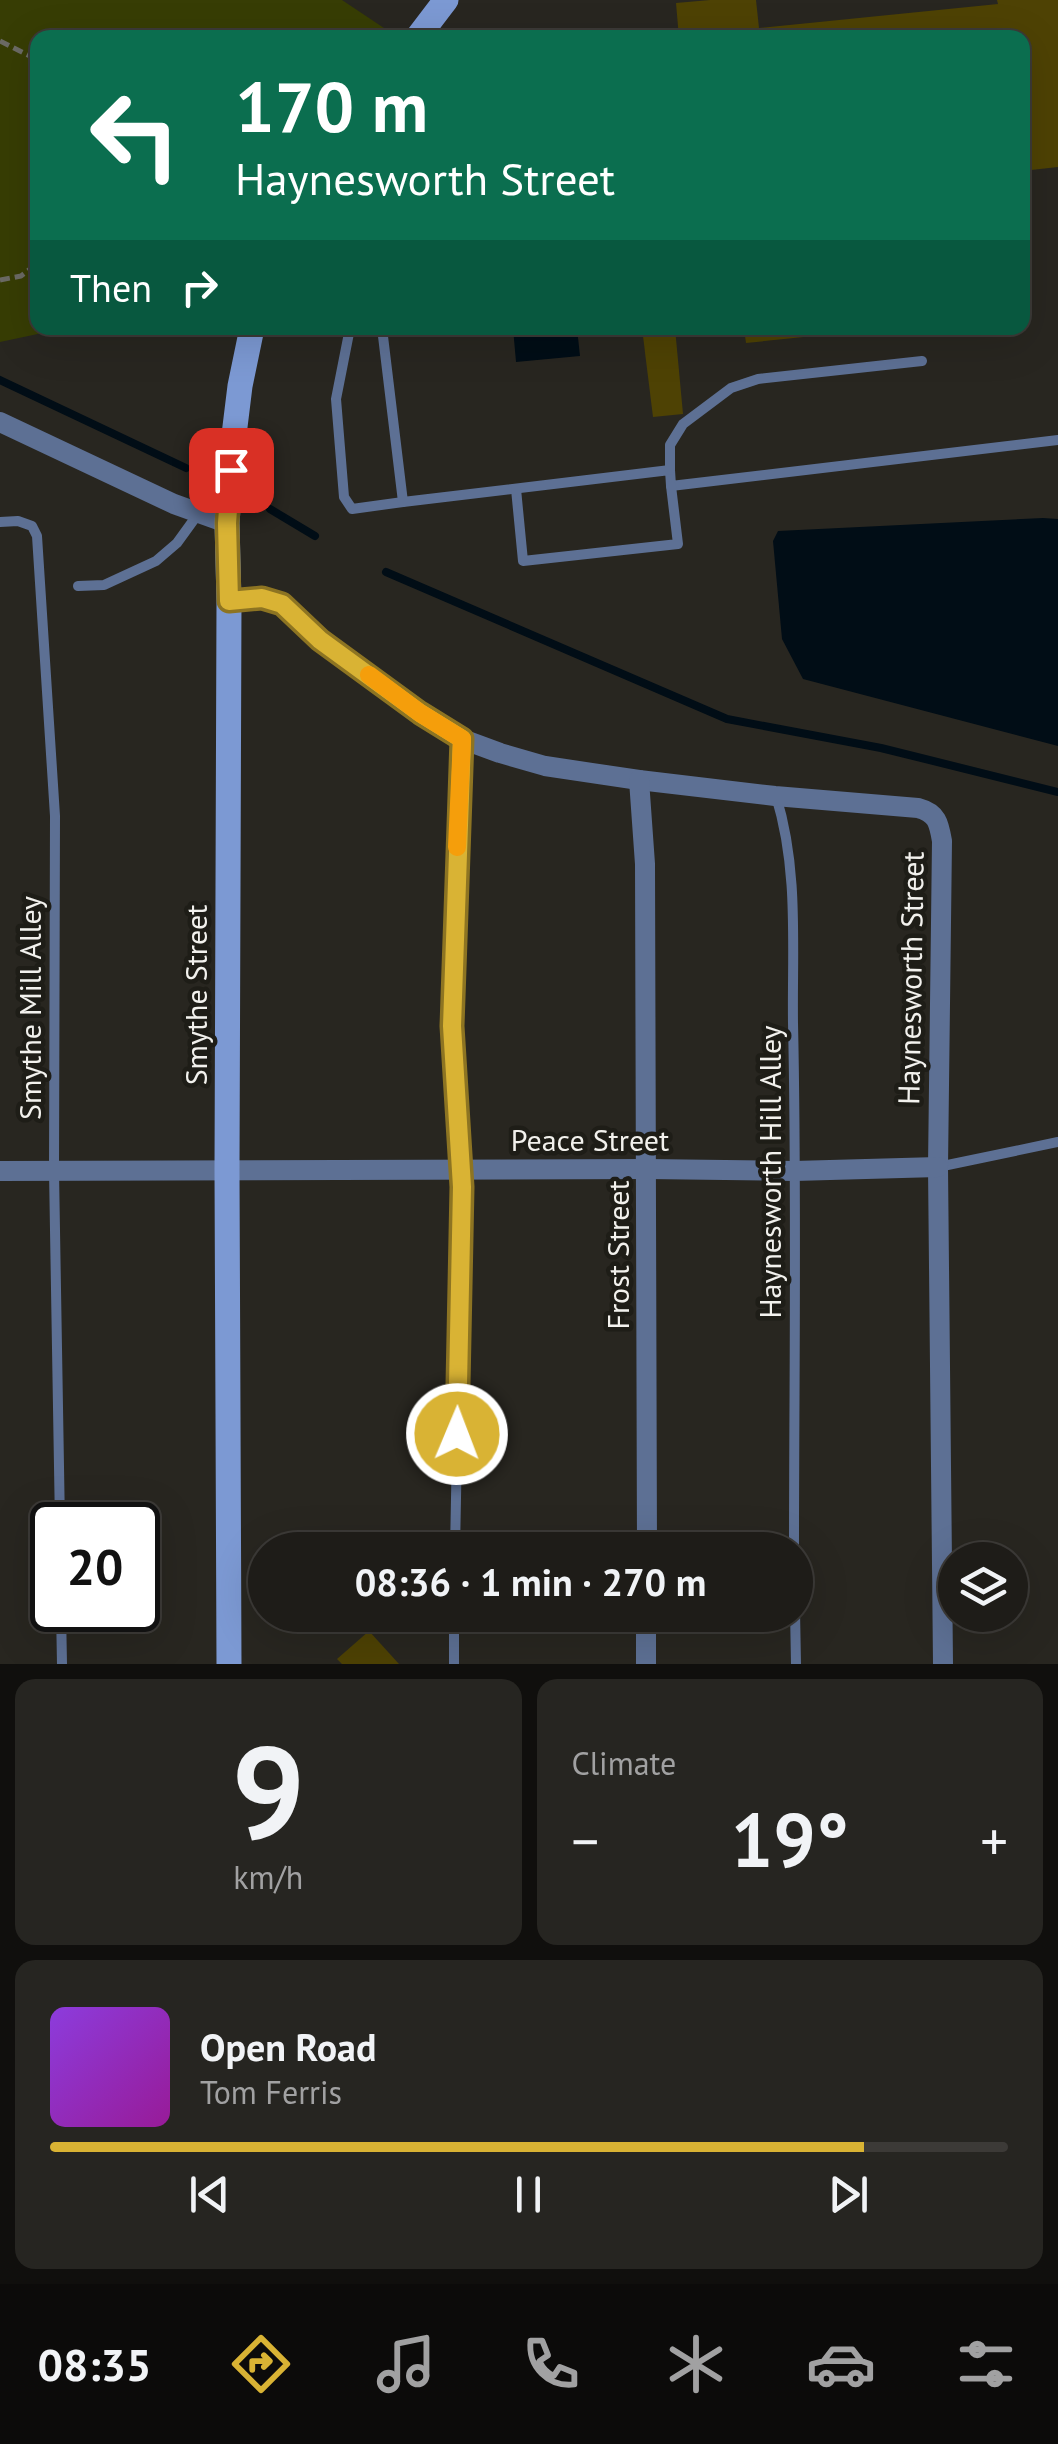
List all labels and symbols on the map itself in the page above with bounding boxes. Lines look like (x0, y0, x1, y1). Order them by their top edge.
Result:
pin (189, 428, 274, 513)
street label: Haynesworth Street (888, 851, 932, 1105)
street label: Smythe Mill Alley (10, 896, 49, 1120)
street label: Smythe Street (176, 905, 215, 1085)
street label: Haynesworth Hill Alley (750, 1025, 789, 1319)
street label: Peace Street (511, 1120, 669, 1159)
street label: Frost Street (598, 1180, 637, 1330)
position arrow (405, 1382, 509, 1486)
speed limit sign: 20 (30, 1502, 160, 1632)

